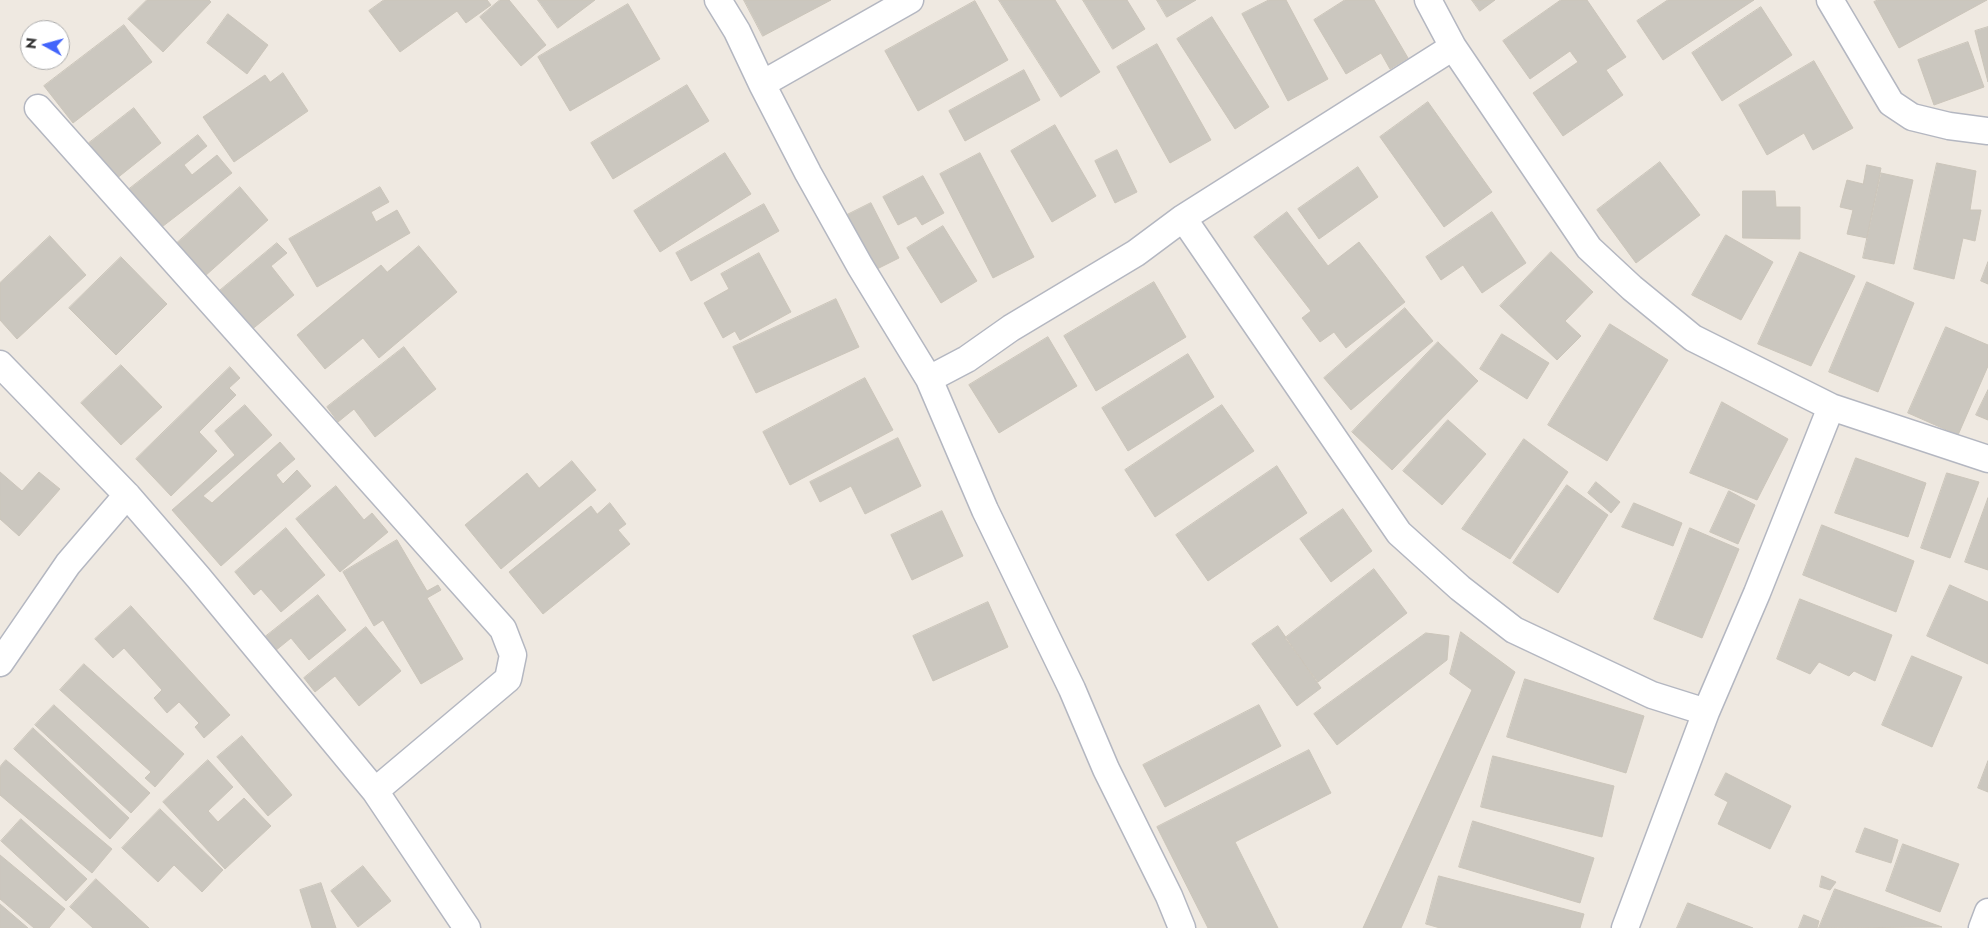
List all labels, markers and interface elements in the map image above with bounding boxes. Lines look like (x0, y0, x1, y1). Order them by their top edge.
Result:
north arrow (20, 20, 70, 70)
text: N (21, 37, 42, 50)

